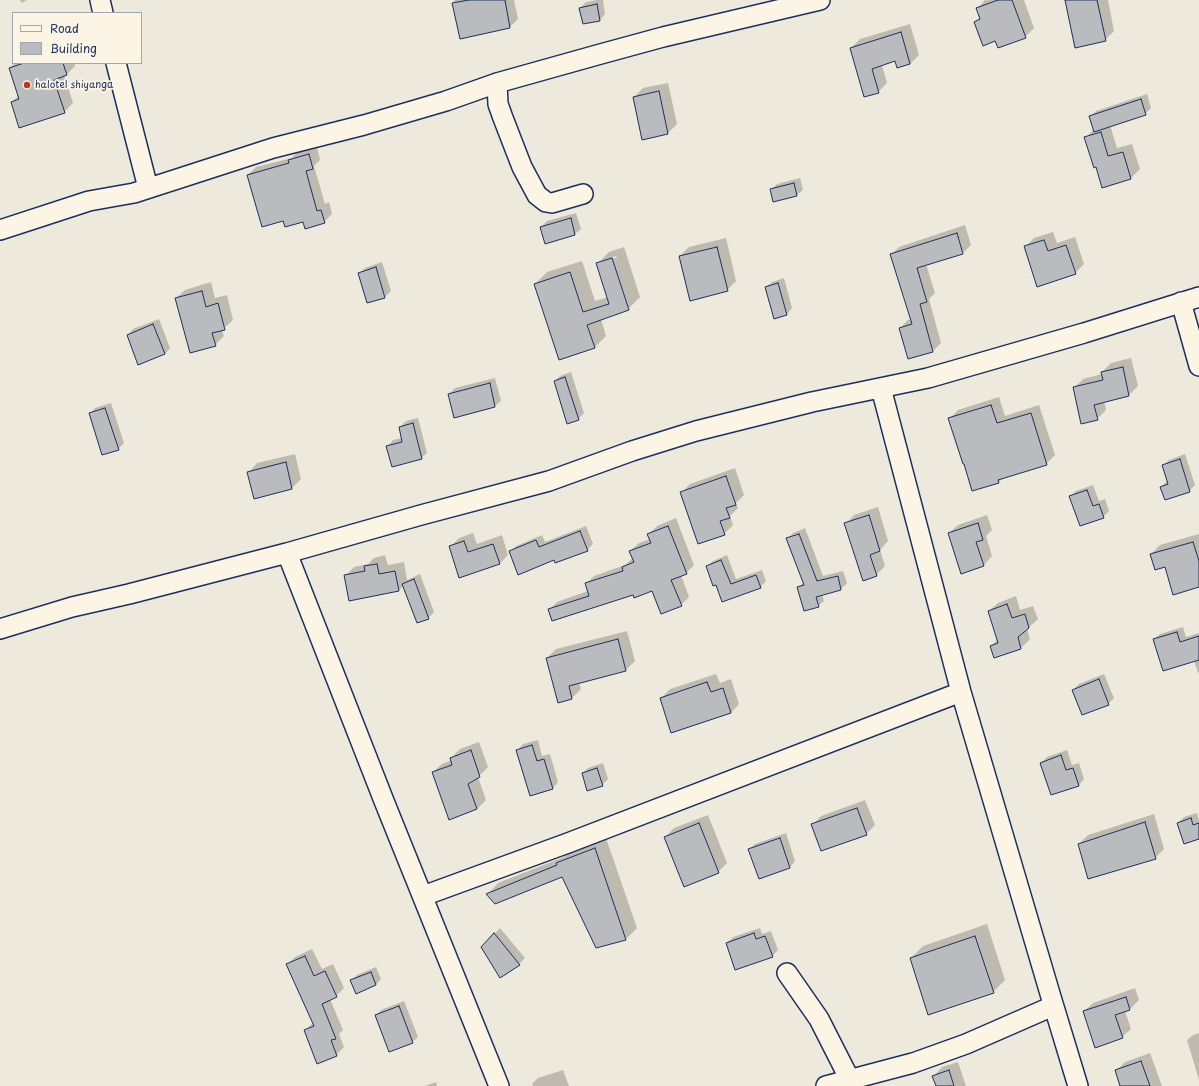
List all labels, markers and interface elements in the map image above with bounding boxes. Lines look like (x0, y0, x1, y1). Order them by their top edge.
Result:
legend (12, 12, 142, 64)
text: Road (50, 19, 79, 37)
text: Building (50, 39, 97, 57)
place label: halotel shiyanga (35, 79, 113, 91)
marker: halotel shiyanga (22, 80, 32, 90)

